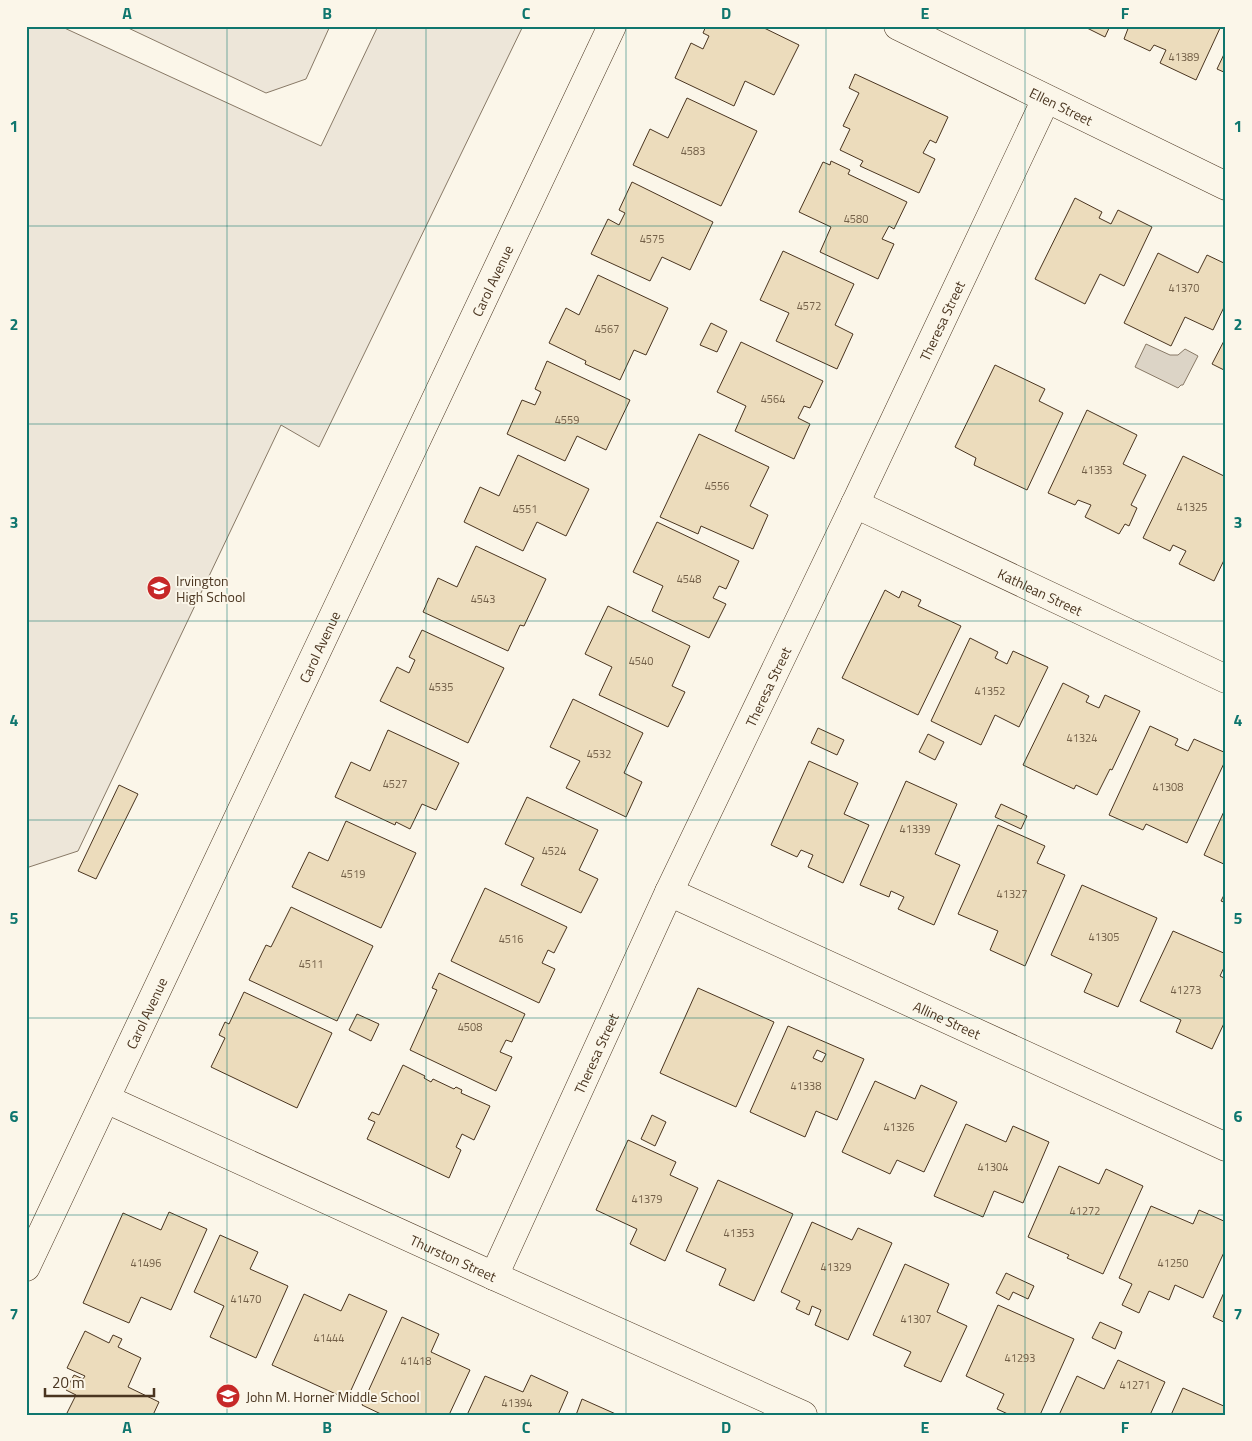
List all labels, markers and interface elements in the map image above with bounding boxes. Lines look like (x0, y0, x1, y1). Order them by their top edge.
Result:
text: A (122, 1, 132, 25)
text: B (322, 1, 332, 25)
text: C (522, 1, 531, 25)
text: D (721, 1, 731, 25)
text: E (921, 1, 930, 25)
text: F (1121, 1, 1130, 25)
house number: 41389 (1169, 49, 1199, 65)
street label: Ellen Street (1026, 81, 1097, 130)
text: 1 (10, 114, 18, 138)
text: 1 (1234, 114, 1242, 138)
house number: 4583 (681, 143, 705, 159)
house number: 4580 (844, 211, 868, 227)
house number: 4575 (640, 231, 664, 247)
street label: Carol Avenue (466, 241, 518, 320)
street label: Theresa Street (914, 277, 969, 364)
house number: 41370 (1169, 280, 1199, 296)
house number: 4572 (797, 298, 821, 314)
text: 2 (10, 312, 18, 336)
text: 2 (1234, 312, 1242, 336)
house number: 4567 (595, 321, 619, 337)
house number: 4564 (761, 391, 785, 407)
house number: 4559 (555, 412, 579, 428)
house number: 41353 (1082, 462, 1112, 478)
house number: 4556 (705, 478, 729, 494)
house number: 41325 (1177, 499, 1207, 515)
house number: 4551 (513, 501, 537, 517)
text: 3 (10, 510, 18, 534)
text: 3 (1234, 510, 1242, 534)
street label: Kathlean Street (995, 562, 1086, 621)
place label: Irvington High School (176, 570, 246, 607)
house number: 4548 (677, 571, 701, 587)
school or university icon: Irvington High School (146, 575, 172, 601)
house number: 4543 (471, 591, 495, 607)
street label: Carol Avenue (293, 607, 345, 686)
street label: Theresa Street (739, 643, 796, 730)
house number: 4540 (629, 653, 653, 669)
house number: 4535 (429, 679, 453, 695)
house number: 41352 (975, 683, 1005, 699)
text: 4 (10, 708, 19, 732)
text: 4 (1234, 708, 1243, 732)
house number: 41324 (1067, 730, 1097, 746)
house number: 4532 (587, 746, 611, 762)
house number: 4527 (383, 776, 407, 792)
house number: 41308 (1153, 779, 1183, 795)
house number: 41339 (900, 821, 930, 837)
house number: 4524 (542, 843, 566, 859)
house number: 4519 (341, 866, 365, 882)
house number: 41327 (997, 886, 1027, 902)
text: 5 (10, 906, 19, 930)
text: 5 (1234, 906, 1243, 930)
house number: 41305 (1089, 929, 1119, 945)
house number: 4516 (499, 931, 523, 947)
house number: 4511 (299, 956, 323, 972)
street label: Carol Avenue (120, 974, 172, 1052)
house number: 41273 (1171, 982, 1201, 998)
street label: Alline Street (910, 995, 984, 1044)
street label: Theresa Street (568, 1009, 623, 1097)
house number: 4508 (458, 1019, 482, 1035)
house number: 41338 (791, 1078, 821, 1094)
text: 6 (10, 1104, 19, 1128)
text: 6 (1234, 1104, 1243, 1128)
house number: 41326 (884, 1119, 914, 1135)
house number: 41304 (978, 1159, 1008, 1175)
house number: 41379 (632, 1191, 662, 1207)
house number: 41272 (1070, 1203, 1100, 1219)
house number: 41353 (724, 1225, 754, 1241)
street label: Thurston Street (407, 1229, 500, 1286)
house number: 41496 (131, 1255, 161, 1271)
house number: 41250 (1158, 1255, 1188, 1271)
house number: 41329 (821, 1259, 851, 1275)
house number: 41470 (231, 1291, 261, 1307)
text: 7 (10, 1302, 18, 1326)
text: 7 (1234, 1302, 1242, 1326)
house number: 41307 (901, 1311, 931, 1327)
house number: 41444 (314, 1330, 344, 1346)
house number: 41293 (1005, 1350, 1035, 1366)
house number: 41418 (401, 1353, 431, 1369)
scale bar (45, 1366, 154, 1398)
text: 20 m (52, 1371, 85, 1394)
house number: 41271 (1120, 1377, 1150, 1393)
school or university icon: John M. Horner Middle School (215, 1383, 241, 1409)
place label: John M. Horner Middle School (246, 1386, 420, 1407)
house number: 41394 (502, 1395, 532, 1411)
text: A (122, 1415, 132, 1439)
text: B (322, 1415, 332, 1439)
text: C (522, 1415, 531, 1439)
text: D (721, 1415, 731, 1439)
text: E (921, 1415, 930, 1439)
text: F (1121, 1415, 1130, 1439)

